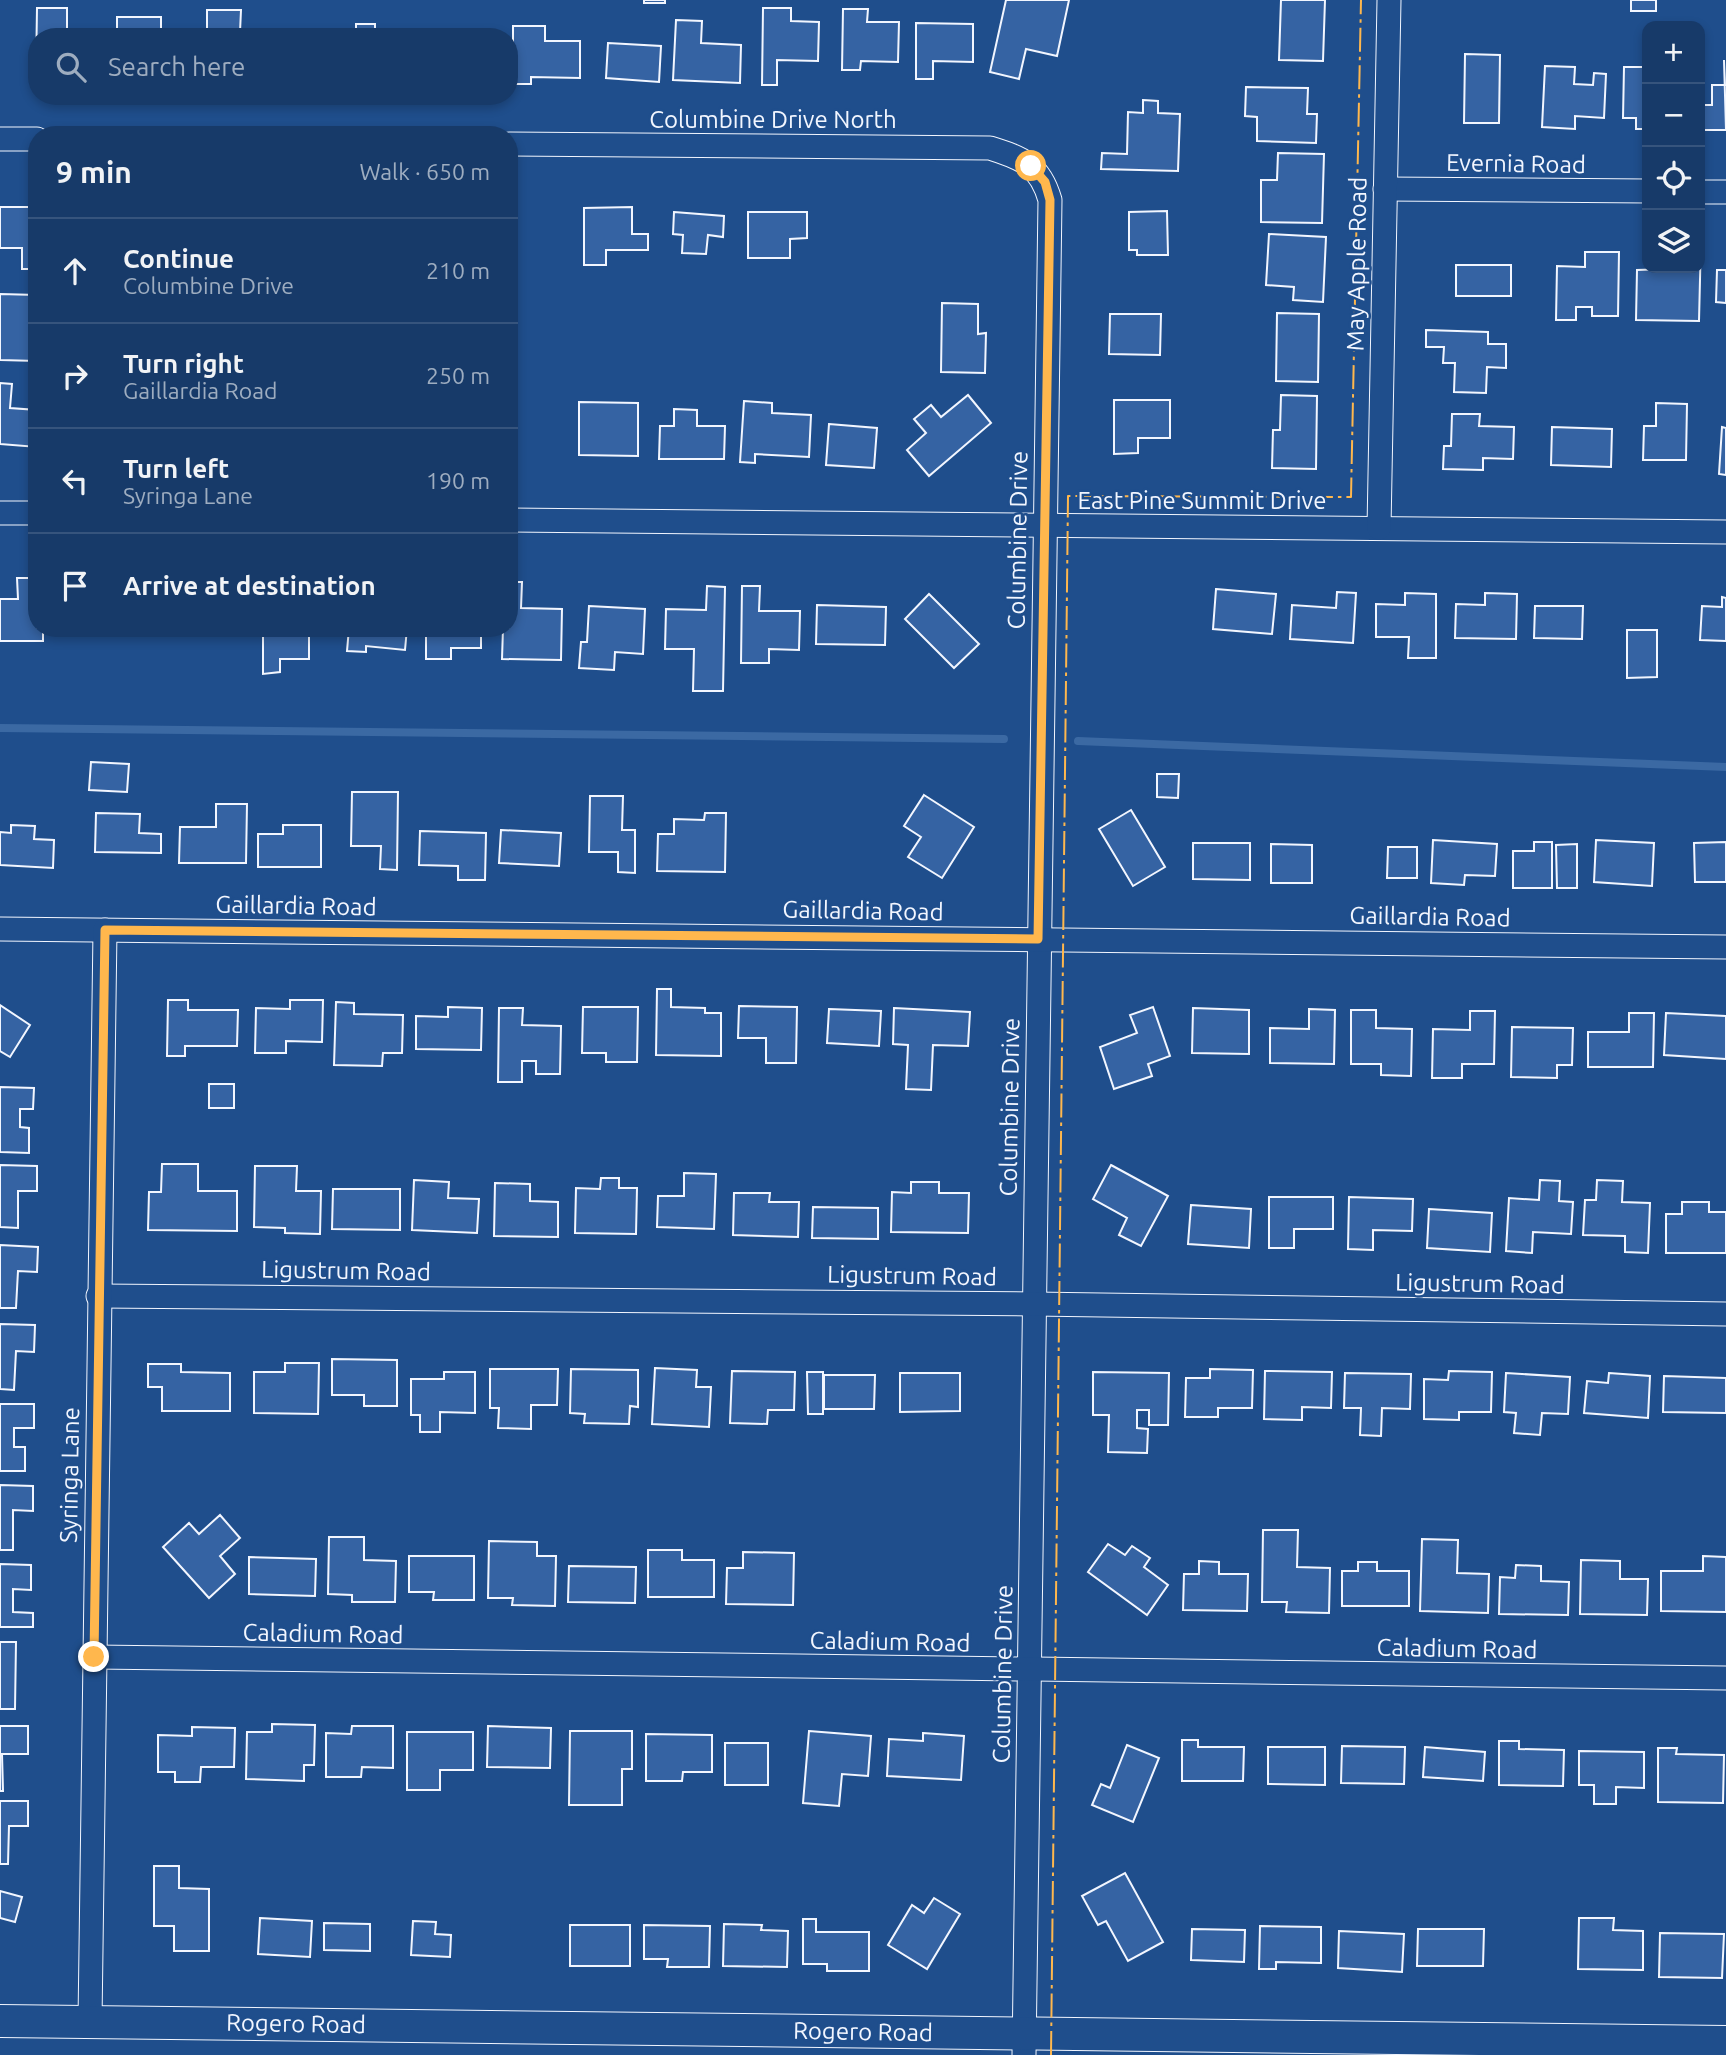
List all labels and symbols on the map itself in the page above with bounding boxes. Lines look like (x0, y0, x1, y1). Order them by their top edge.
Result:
street label: Columbine Drive North (649, 106, 897, 133)
street label: Evernia Road (1446, 149, 1586, 178)
route start (1015, 150, 1046, 181)
street label: May Apple Road (1341, 177, 1372, 351)
street label: Columbine Drive (1002, 451, 1033, 629)
street label: East Pine Summit Drive (1078, 487, 1326, 514)
street label: Gaillardia Road (215, 891, 377, 920)
street label: Gaillardia Road (782, 896, 944, 925)
street label: Gaillardia Road (1349, 902, 1511, 931)
street label: Columbine Drive (994, 1018, 1025, 1196)
street label: Ligustrum Road (261, 1256, 431, 1285)
street label: Ligustrum Road (827, 1261, 997, 1290)
street label: Ligustrum Road (1395, 1269, 1565, 1298)
street label: Syringa Lane (55, 1407, 84, 1543)
street label: Columbine Drive (987, 1585, 1018, 1763)
street label: Caladium Road (242, 1619, 404, 1648)
street label: Caladium Road (809, 1627, 971, 1656)
street label: Caladium Road (1376, 1634, 1538, 1663)
route end (78, 1641, 109, 1672)
street label: Rogero Road (226, 2009, 366, 2038)
street label: Rogero Road (793, 2017, 933, 2046)

